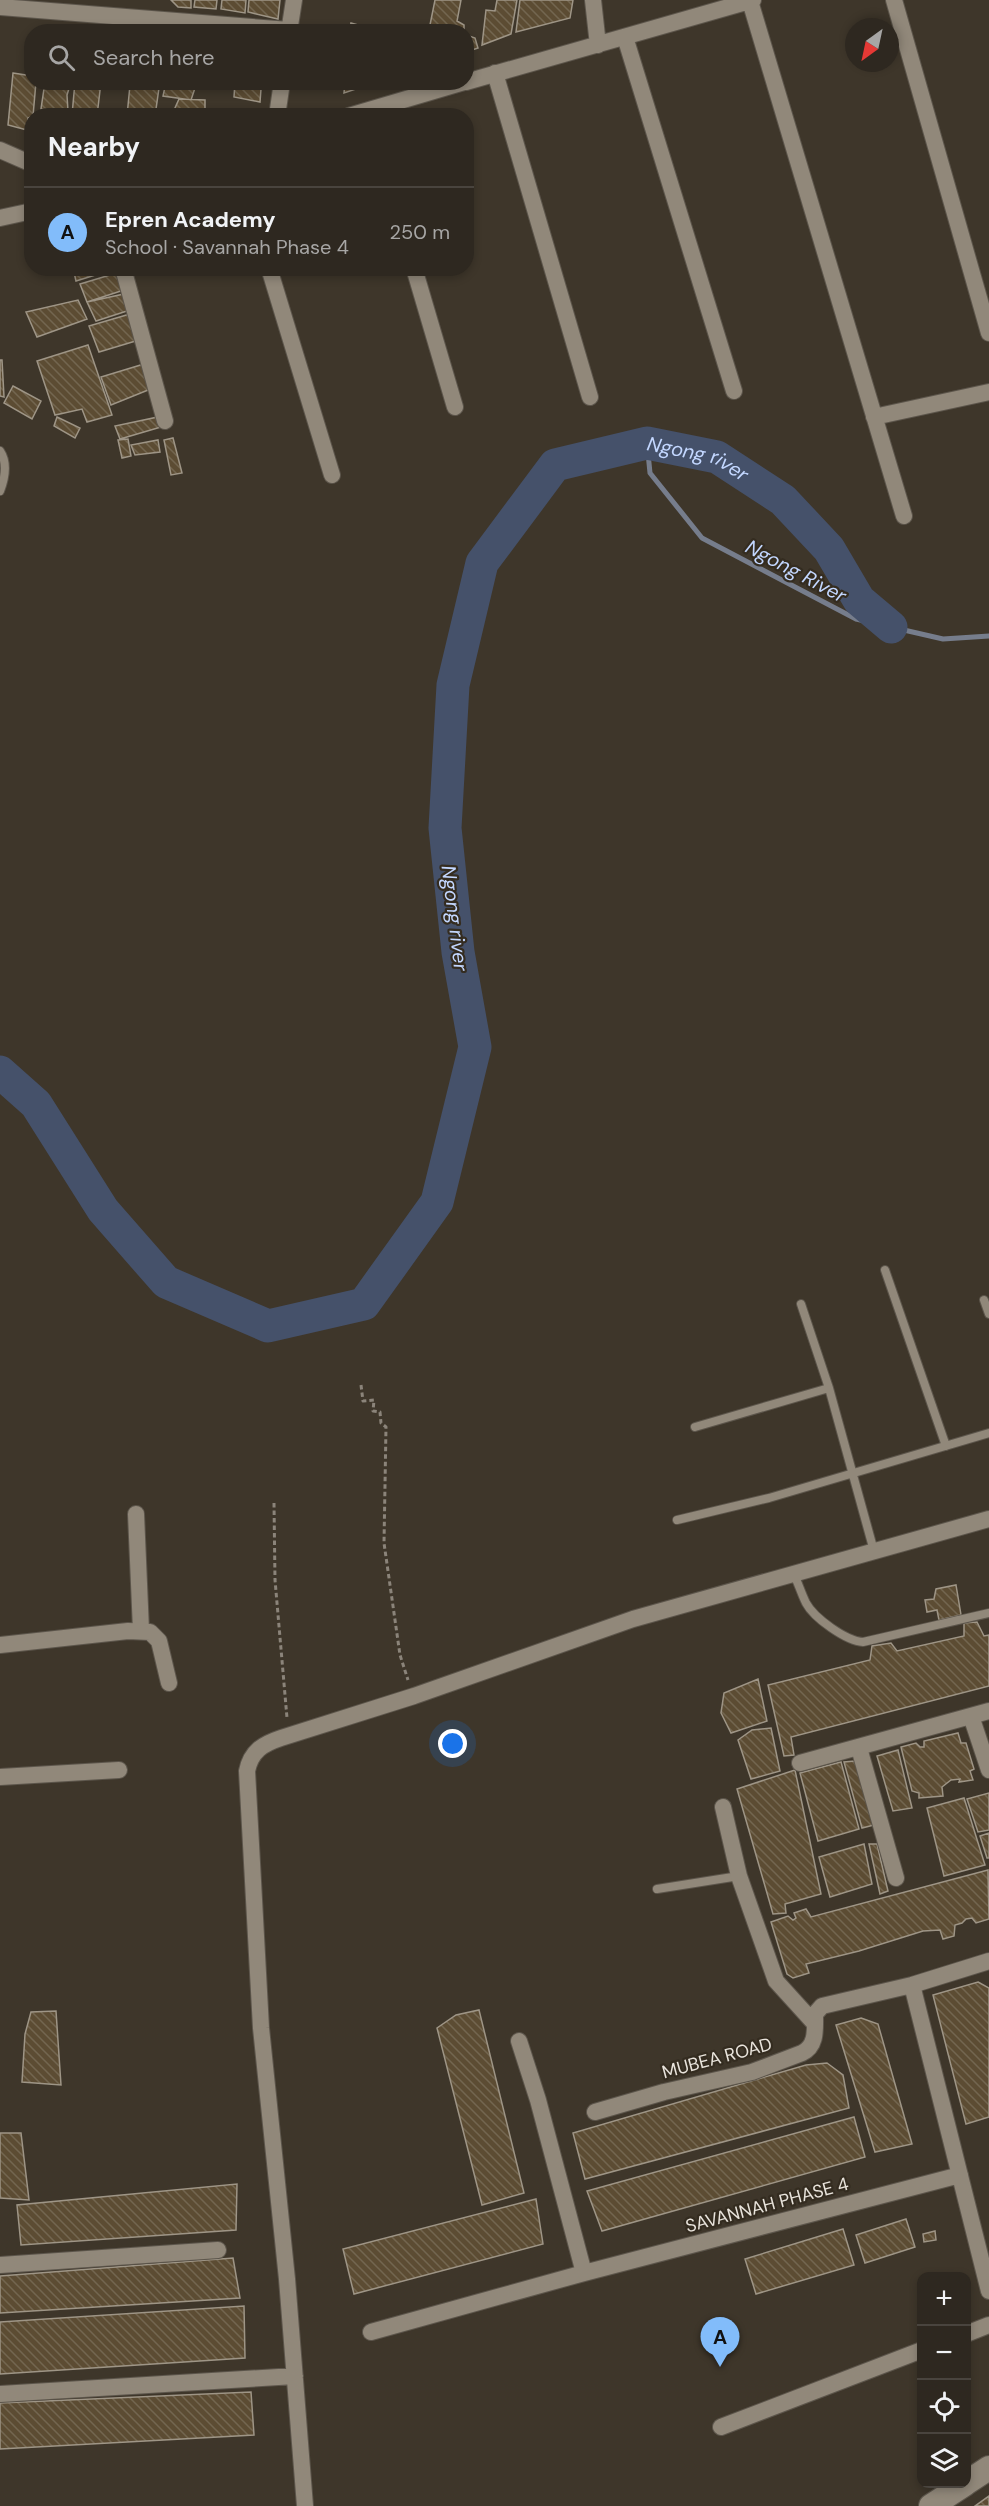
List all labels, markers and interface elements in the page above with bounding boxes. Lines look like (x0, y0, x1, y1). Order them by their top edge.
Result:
north arrow (845, 18, 899, 72)
search box (24, 24, 474, 90)
icon: search (45, 41, 78, 74)
text: Search here (93, 43, 214, 72)
text: Nearby (48, 130, 140, 164)
text: Epren Academy (105, 205, 276, 234)
text: A (60, 219, 75, 245)
text: 250 m (389, 219, 450, 245)
text: School · Savannah Phase 4 (105, 234, 349, 260)
water label: Ngong river (645, 430, 754, 487)
water label: Ngong River (741, 534, 851, 609)
water label: Ngong river (436, 864, 474, 973)
your location (438, 1729, 467, 1758)
street label: MUBEA ROAD (659, 2032, 775, 2084)
street label: SAVANNAH PHASE 4 (683, 2172, 851, 2238)
map controls (917, 2272, 971, 2488)
button: + (917, 2272, 971, 2326)
pin: A (700, 2318, 740, 2367)
button: − (917, 2326, 971, 2380)
button: locate (917, 2380, 971, 2434)
button: layers (917, 2434, 971, 2488)

